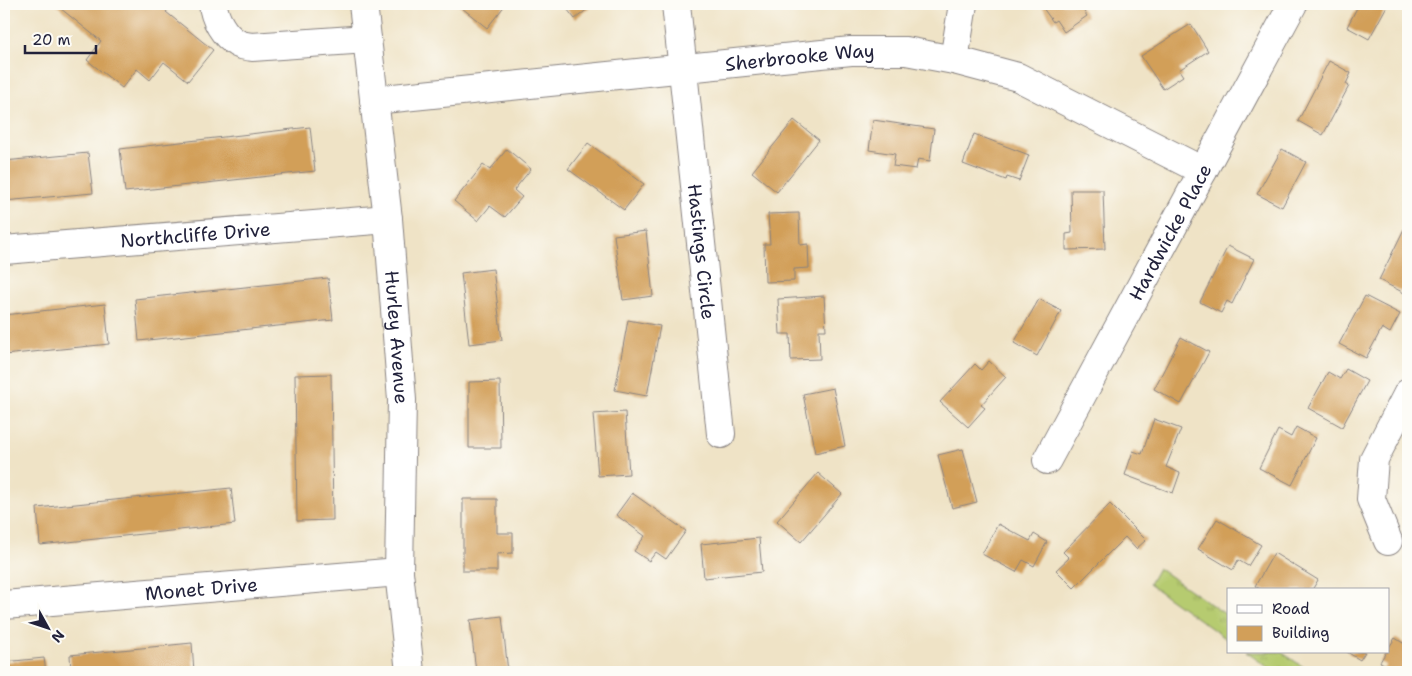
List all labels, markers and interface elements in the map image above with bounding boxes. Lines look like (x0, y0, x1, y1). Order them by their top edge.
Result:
scale bar (25, 22, 96, 54)
text: 20 m (32, 30, 71, 50)
street label: Sherbrooke Way (724, 38, 875, 76)
street label: Hardwicke Place (1123, 159, 1217, 305)
street label: Hastings Circle (682, 182, 721, 321)
street label: Northcliffe Drive (119, 216, 272, 253)
street label: Hurley Avenue (380, 270, 415, 405)
street label: Monet Drive (144, 571, 259, 606)
legend (1227, 588, 1390, 654)
text: Road (1272, 599, 1310, 619)
north arrow (22, 604, 72, 654)
text: Building (1272, 623, 1329, 643)
text: N (47, 626, 68, 646)

